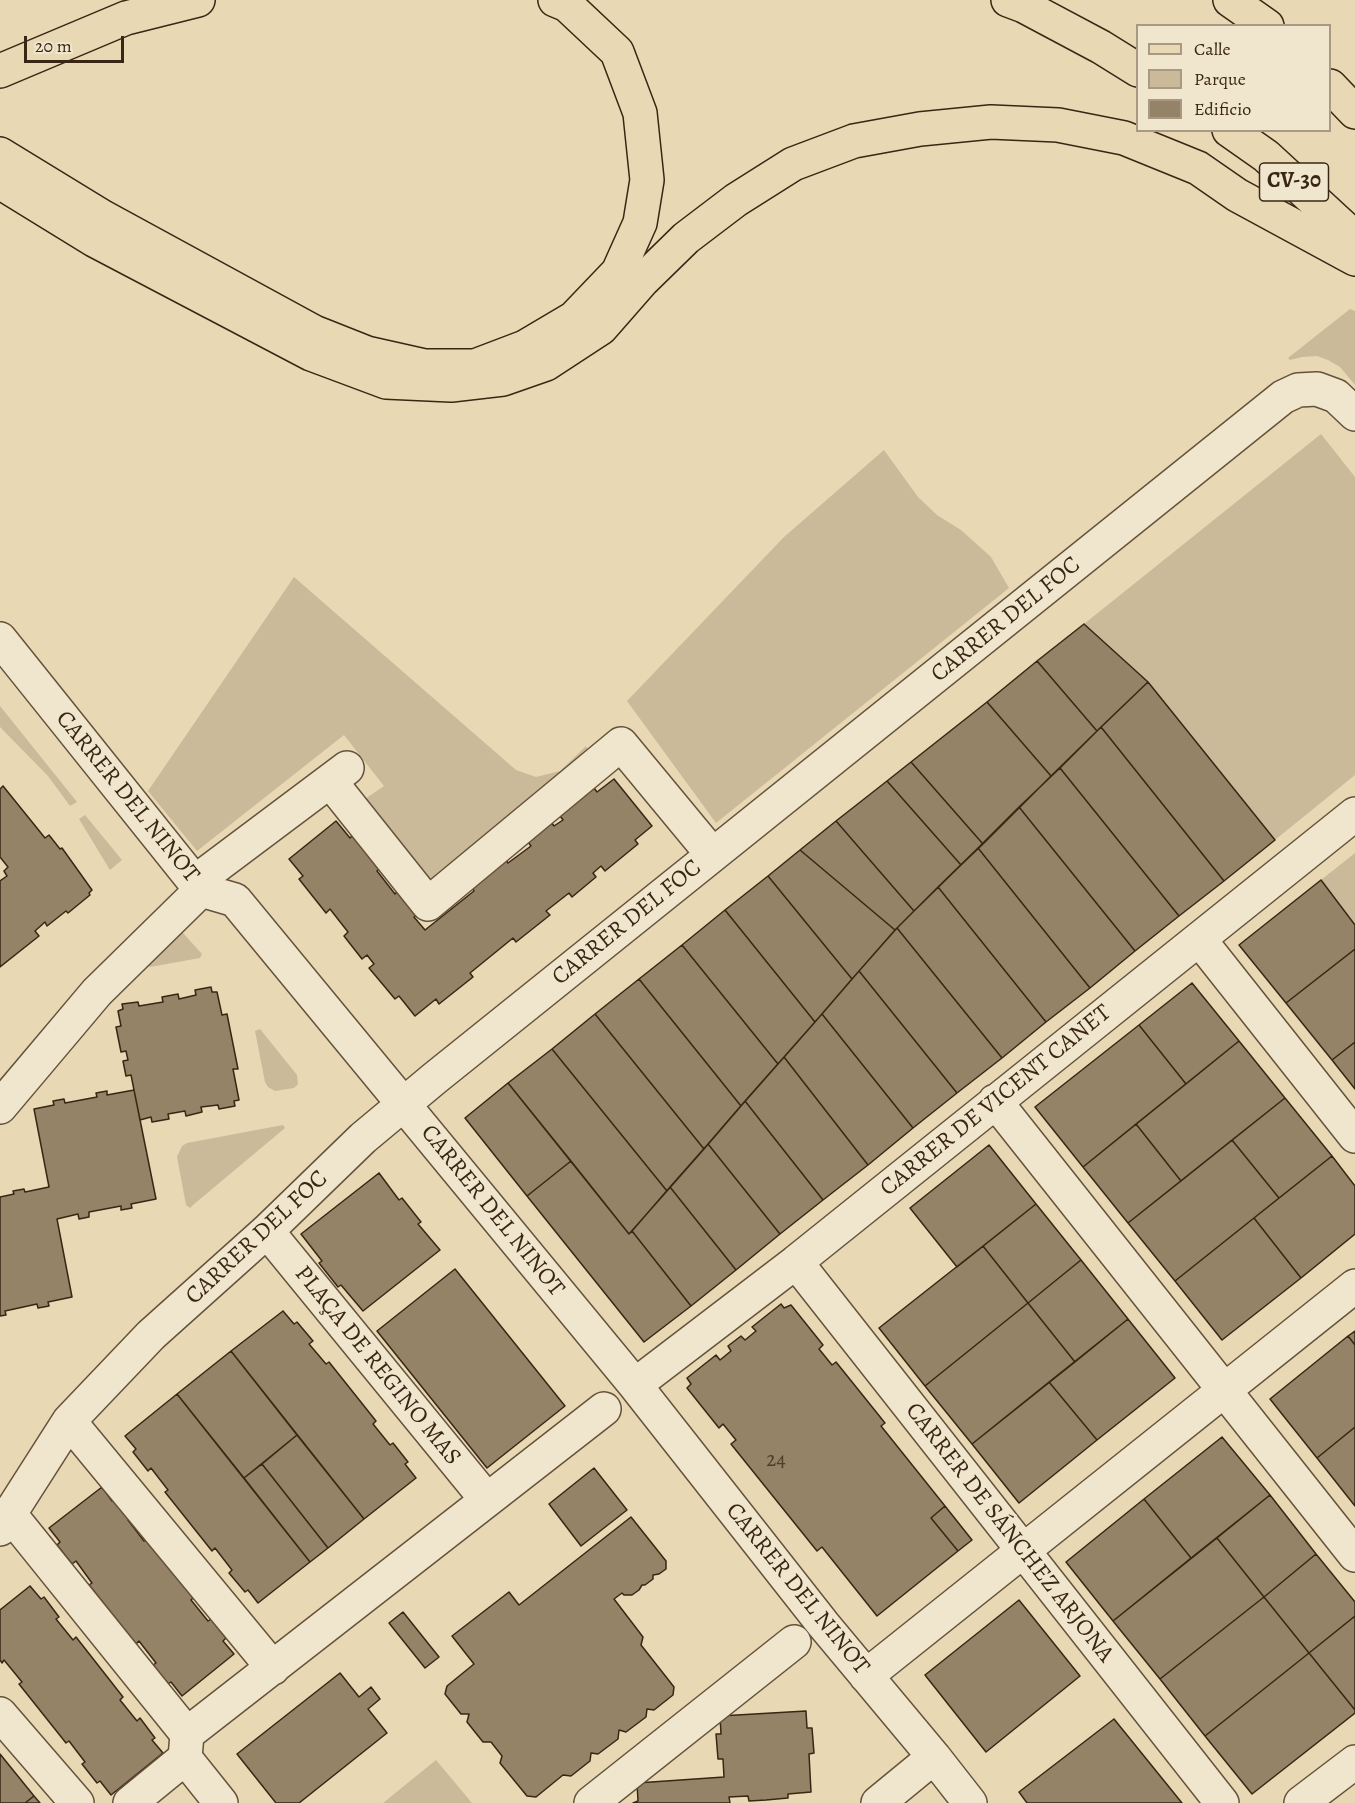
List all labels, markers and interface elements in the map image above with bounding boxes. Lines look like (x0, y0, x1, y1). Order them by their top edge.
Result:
scale bar (27, 24, 128, 62)
legend (1136, 24, 1331, 132)
text: 20 m (35, 34, 72, 58)
text: Calle (1194, 37, 1231, 61)
text: Parque (1194, 67, 1246, 91)
text: Edificio (1194, 97, 1251, 121)
road number: CV-30 (1260, 163, 1328, 201)
street label: CARRER DEL FOC (926, 551, 1086, 689)
street label: CARRER DEL NINOT (49, 705, 205, 889)
street label: CARRER DEL FOC (547, 854, 707, 992)
street label: CARRER DE VICENT CANET (875, 999, 1117, 1203)
street label: CARRER DEL NINOT (414, 1119, 570, 1303)
street label: CARRER DEL FOC (180, 1165, 334, 1311)
street label: PLAÇA DE REGINO MAS (288, 1261, 466, 1471)
street label: CARRER DE SÁNCHEZ ARJONA (899, 1397, 1119, 1669)
house number: 24 (766, 1448, 786, 1474)
street label: CARRER DEL NINOT (719, 1497, 875, 1681)

